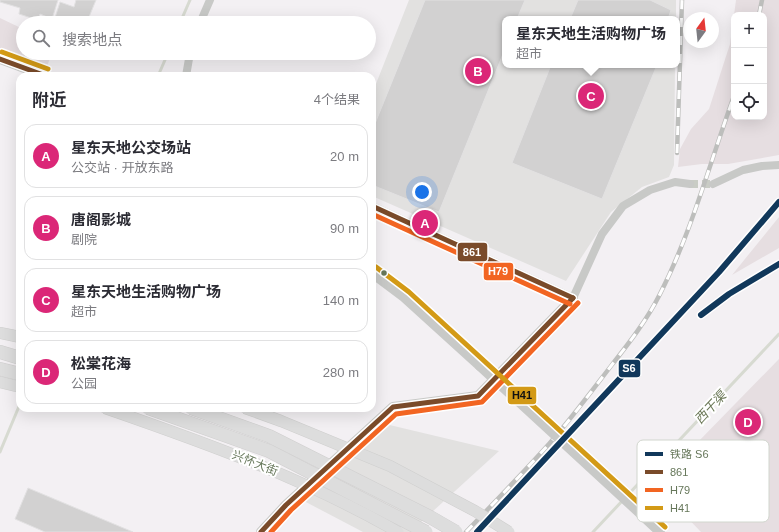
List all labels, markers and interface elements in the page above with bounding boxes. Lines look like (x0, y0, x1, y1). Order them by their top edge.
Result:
north arrow (683, 12, 719, 48)
map controls (731, 12, 767, 120)
button: + (731, 12, 767, 48)
search box (16, 16, 376, 60)
popup (502, 16, 680, 68)
text: 星东天地生活购物广场 (516, 25, 666, 42)
icon: search (30, 27, 52, 49)
text: 搜索地点 (62, 31, 122, 48)
text: 超市 (516, 46, 542, 61)
button: − (731, 48, 767, 84)
pin: B (465, 56, 491, 86)
pin: C (578, 81, 604, 111)
button: locate (731, 84, 767, 120)
text: 附近 (32, 91, 66, 110)
text: 4个结果 (314, 92, 360, 107)
text: 星东天地公交场站 (71, 139, 191, 156)
text: A (41, 149, 51, 164)
text: 20 m (330, 149, 359, 164)
text: 公交站 · 开放东路 (71, 160, 174, 175)
your location (412, 182, 432, 202)
pin: A (412, 208, 438, 238)
text: 唐阁影城 (71, 211, 131, 228)
text: B (41, 221, 51, 236)
text: 90 m (330, 221, 359, 236)
text: 剧院 (71, 232, 97, 247)
line badge: 861 (457, 242, 488, 262)
text: 861 (463, 246, 481, 258)
line badge: H79 (483, 262, 514, 281)
text: H79 (488, 265, 508, 277)
unlabelled marker (379, 268, 389, 278)
text: 星东天地生活购物广场 (71, 283, 221, 300)
text: C (41, 293, 51, 308)
text: 140 m (323, 293, 359, 308)
text: 超市 (71, 304, 97, 319)
text: 松棠花海 (71, 355, 131, 372)
line badge: S6 (618, 359, 641, 378)
text: S6 (622, 362, 636, 374)
text: D (41, 365, 51, 380)
text: 280 m (323, 365, 359, 380)
text: 公园 (71, 376, 97, 391)
line badge: H41 (507, 386, 537, 405)
water label: 西干渠 (692, 387, 731, 427)
text: H41 (512, 389, 532, 401)
pin: D (735, 407, 761, 437)
legend (637, 440, 769, 522)
street label: 兴怀大街 (230, 448, 280, 478)
text: 铁路 S6 (670, 448, 709, 460)
text: 861 (670, 466, 688, 478)
text: H79 (670, 484, 690, 496)
text: H41 (670, 502, 690, 514)

